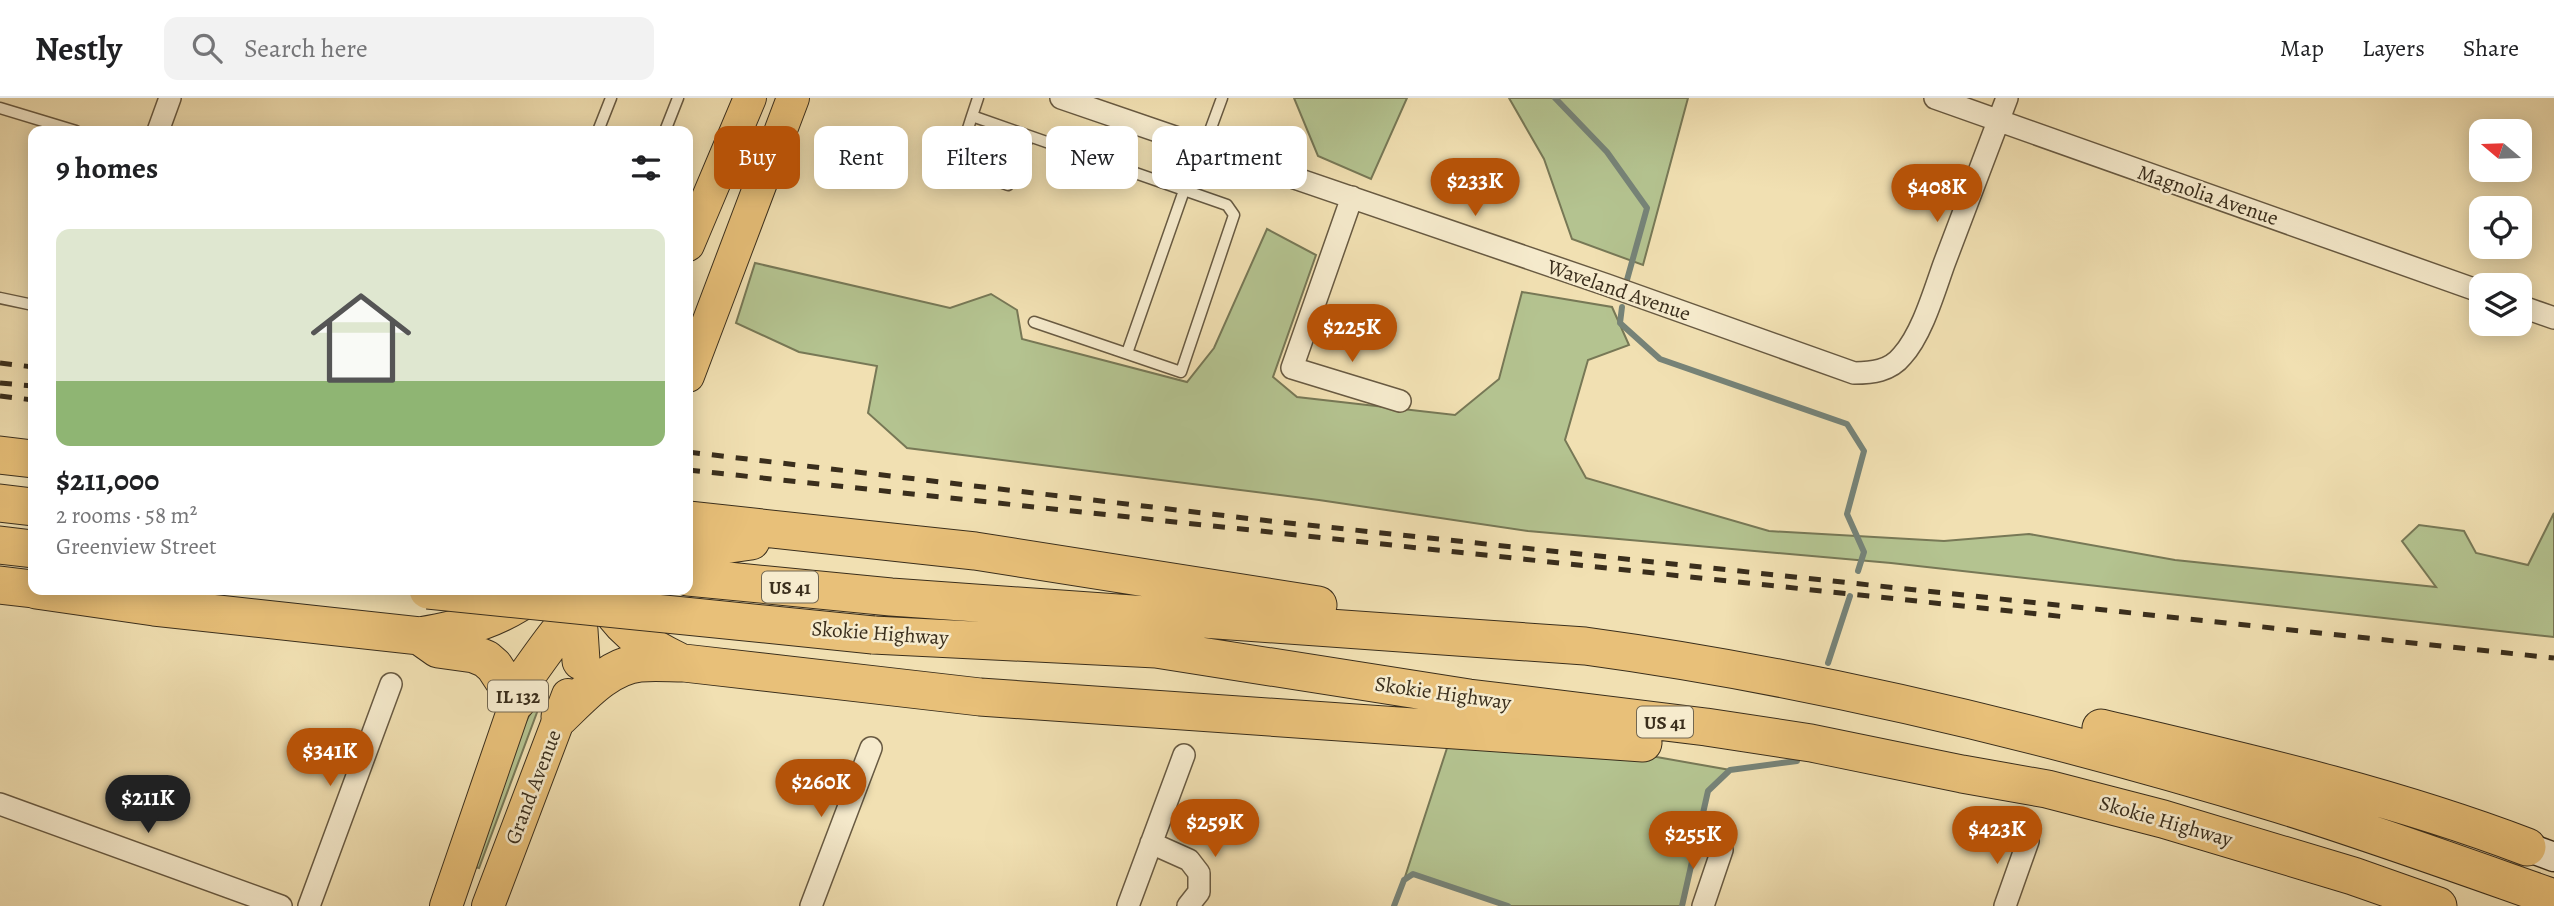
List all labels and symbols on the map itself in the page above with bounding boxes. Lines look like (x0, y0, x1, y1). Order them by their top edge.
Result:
north arrow (2469, 119, 2532, 182)
pin: $233K (1426, 158, 1524, 218)
street label: Magnolia Avenue (2134, 158, 2282, 232)
pin: $408K (1888, 164, 1986, 224)
street label: Waveland Avenue (1543, 252, 1695, 328)
pin: $225K (1303, 304, 1401, 364)
road number: US 41 (762, 572, 818, 602)
street label: Skokie Highway (810, 614, 950, 652)
street label: Skokie Highway (1373, 670, 1514, 717)
road number: IL 132 (488, 680, 548, 712)
road number: US 41 (1637, 706, 1693, 737)
street label: Grand Avenue (498, 726, 568, 848)
pin: $341K (281, 728, 379, 788)
pin: $260K (772, 760, 870, 819)
pin: $211K (99, 776, 197, 835)
street label: Skokie Highway (2096, 789, 2237, 854)
pin: $259K (1166, 800, 1264, 859)
pin: $423K (1948, 806, 2046, 866)
pin: $255K (1644, 812, 1742, 871)

